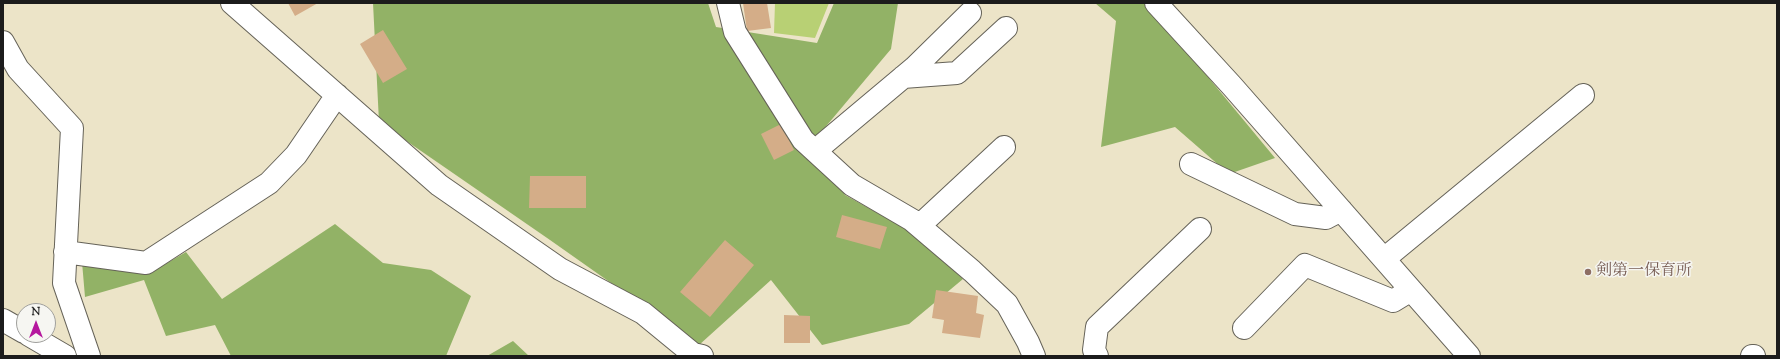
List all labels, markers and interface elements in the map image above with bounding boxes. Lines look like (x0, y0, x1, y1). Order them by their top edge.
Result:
place label: 剣第一保育所 (1596, 262, 1692, 282)
marker: 剣第一保育所 (1583, 267, 1593, 277)
north arrow (16, 303, 56, 343)
text: N (32, 304, 40, 320)

